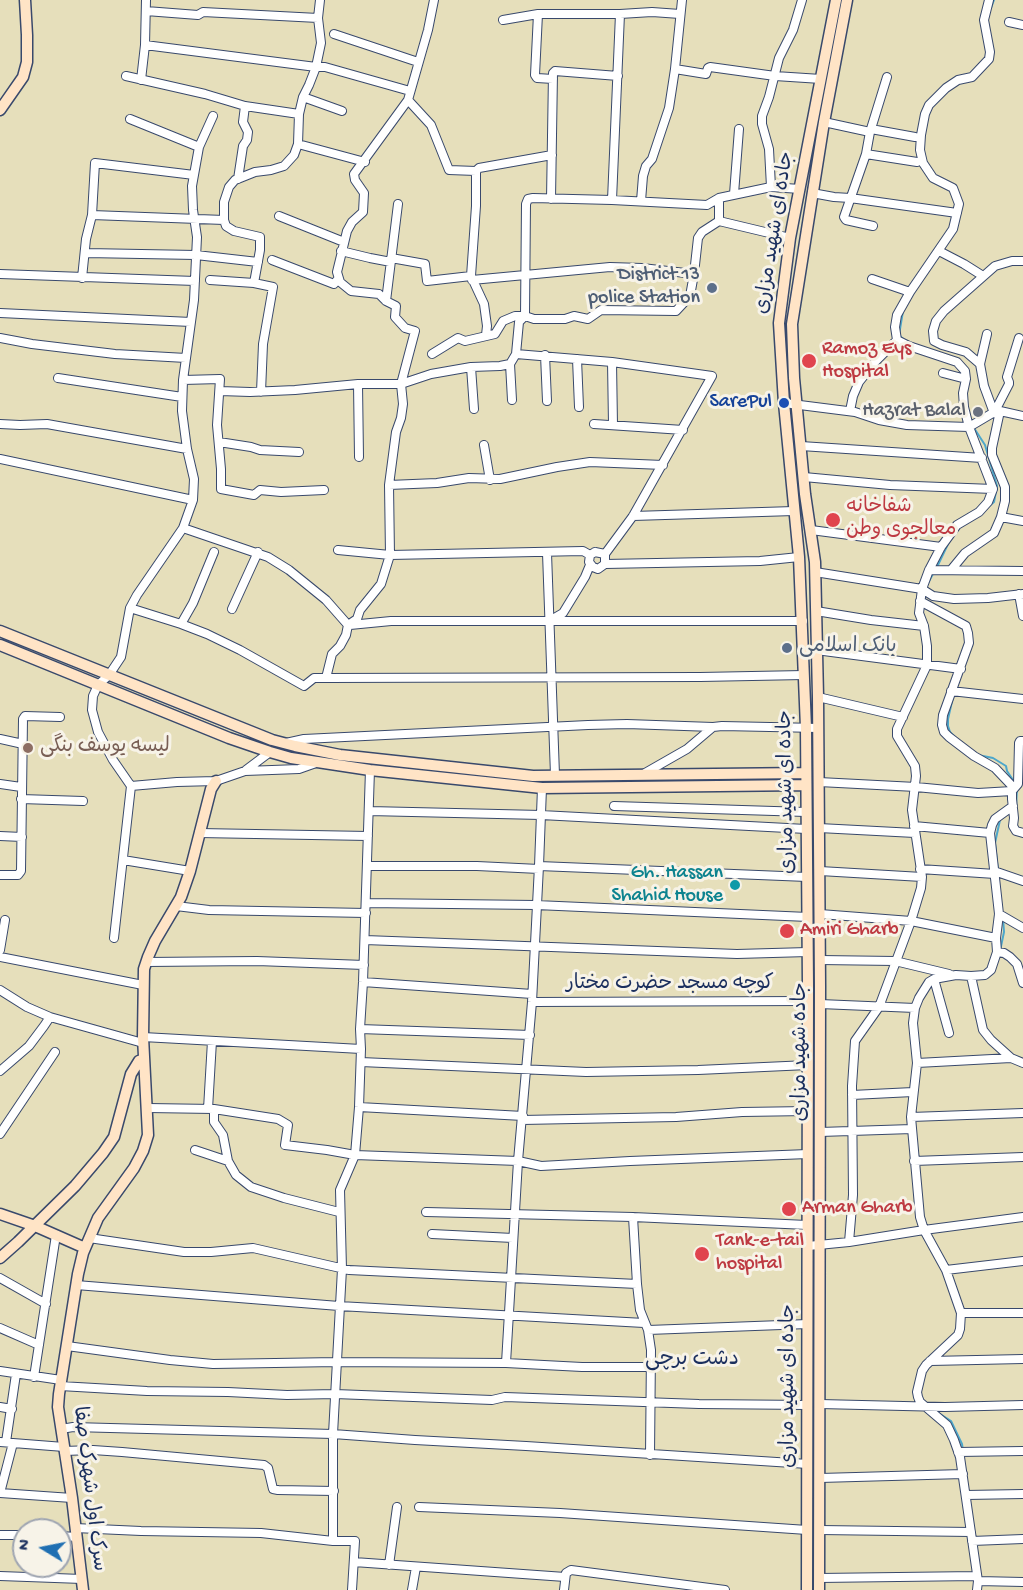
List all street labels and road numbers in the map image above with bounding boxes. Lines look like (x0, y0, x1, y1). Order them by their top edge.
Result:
street label: جاده ای شهید مزاری (751, 150, 801, 316)
street label: جاده ای شهید مزاری (775, 710, 801, 874)
street label: کوچه مسجد حضرت مختار (566, 973, 774, 997)
street label: جاده شهید مزاری (790, 982, 814, 1122)
street label: جاده ای شهید مزاری (778, 1304, 802, 1468)
street label: سرک اول شهرک صفا (66, 1405, 110, 1573)

